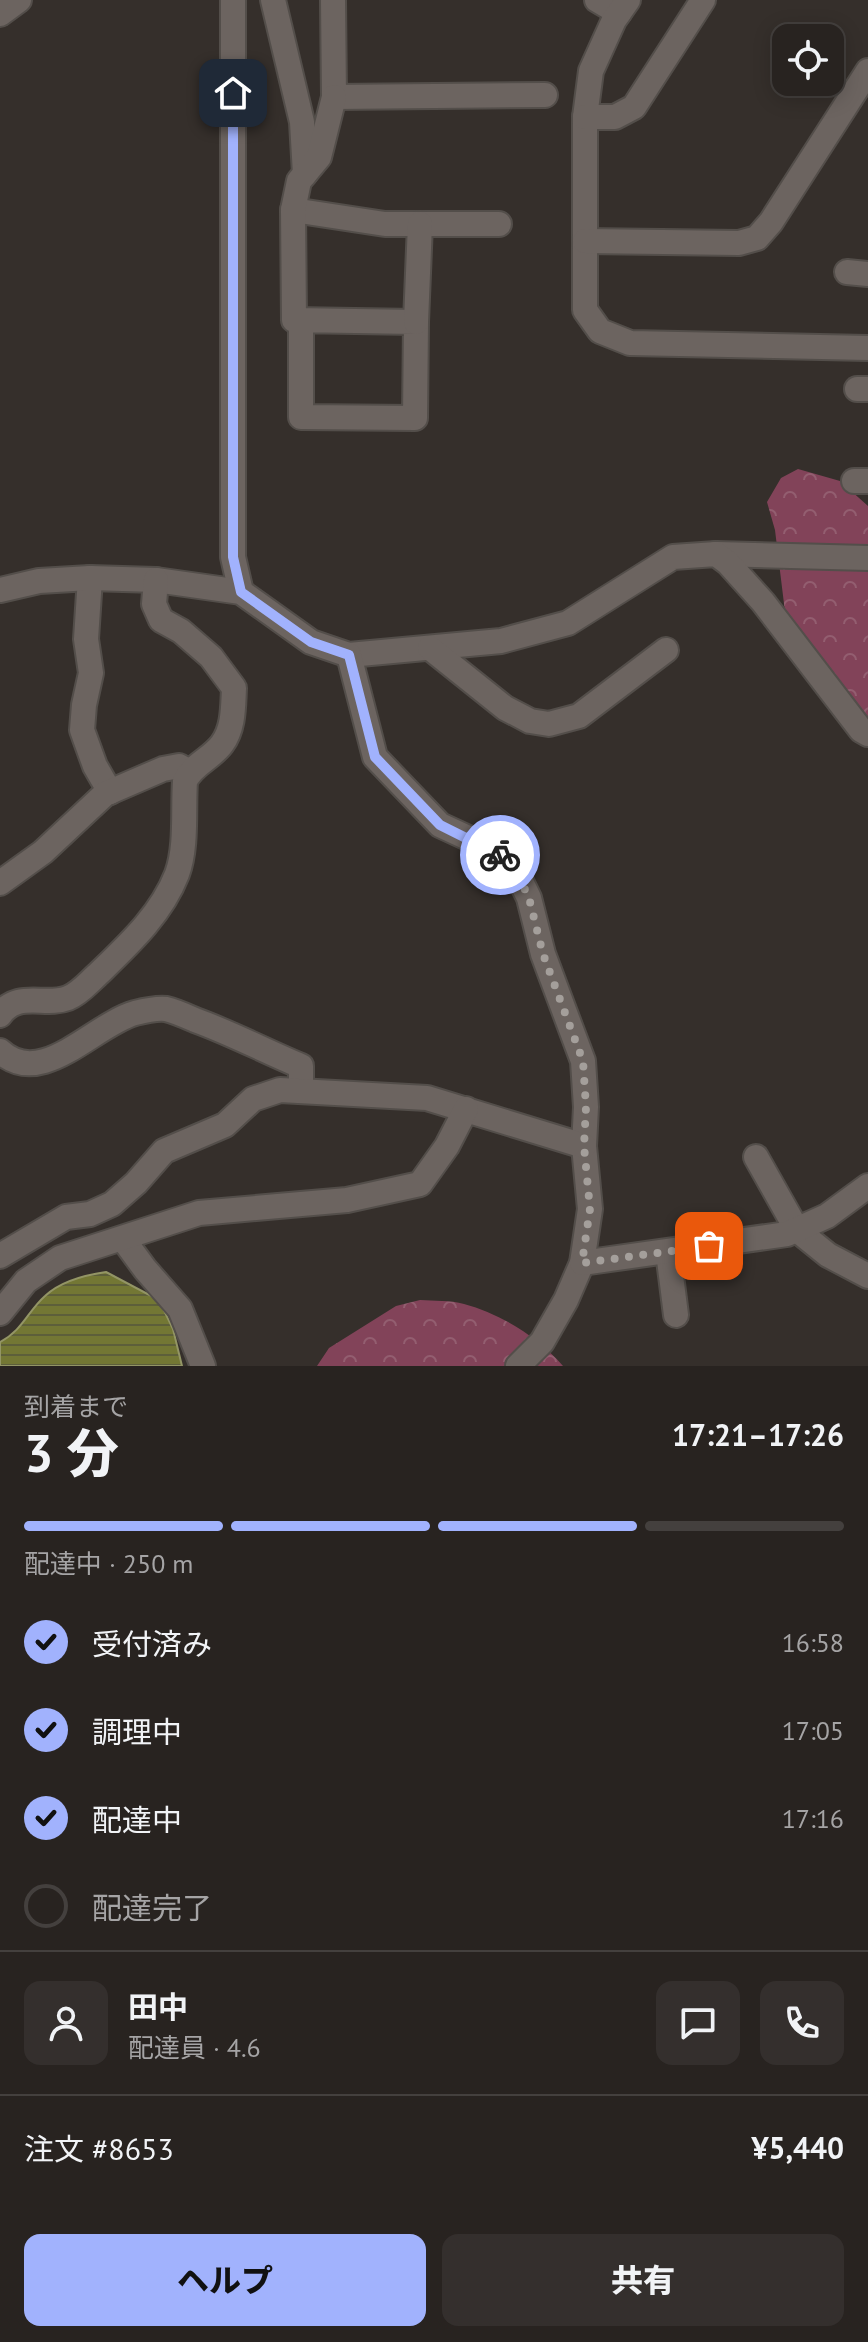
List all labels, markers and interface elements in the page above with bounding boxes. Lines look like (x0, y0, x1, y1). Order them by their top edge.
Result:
map controls (772, 24, 844, 96)
button: locate (772, 24, 844, 96)
pin (199, 59, 267, 127)
icon: home (211, 71, 255, 115)
courier (460, 815, 540, 895)
icon: bike (478, 833, 522, 877)
pin (675, 1212, 743, 1280)
icon: bag (687, 1224, 731, 1268)
text: 到着まで (24, 1390, 128, 1423)
text: 17:21–17:26 (672, 1415, 844, 1454)
text: 3 分 (24, 1419, 119, 1486)
text: 配達中 · 250 m (24, 1547, 193, 1580)
icon: check (24, 1620, 68, 1664)
text: 受付済み (92, 1624, 212, 1663)
text: 16:58 (782, 1626, 844, 1659)
icon: check (24, 1708, 68, 1752)
text: 調理中 (92, 1712, 182, 1751)
text: 17:05 (782, 1714, 844, 1747)
icon: check (24, 1796, 68, 1840)
text: 配達中 (92, 1800, 182, 1839)
text: 17:16 (782, 1802, 844, 1835)
text: 配達完了 (92, 1888, 212, 1927)
button: person (24, 1981, 108, 2065)
button: chat (656, 1981, 740, 2065)
button: phone (760, 1981, 844, 2065)
text: 田中 (128, 1987, 188, 2026)
text: 配達員 · 4.6 (128, 2031, 261, 2064)
text: ¥5,440 (751, 2128, 844, 2167)
text: 注文 #8653 (24, 2129, 174, 2168)
button: ヘルプ (24, 2234, 426, 2326)
button: 共有 (442, 2234, 844, 2326)

